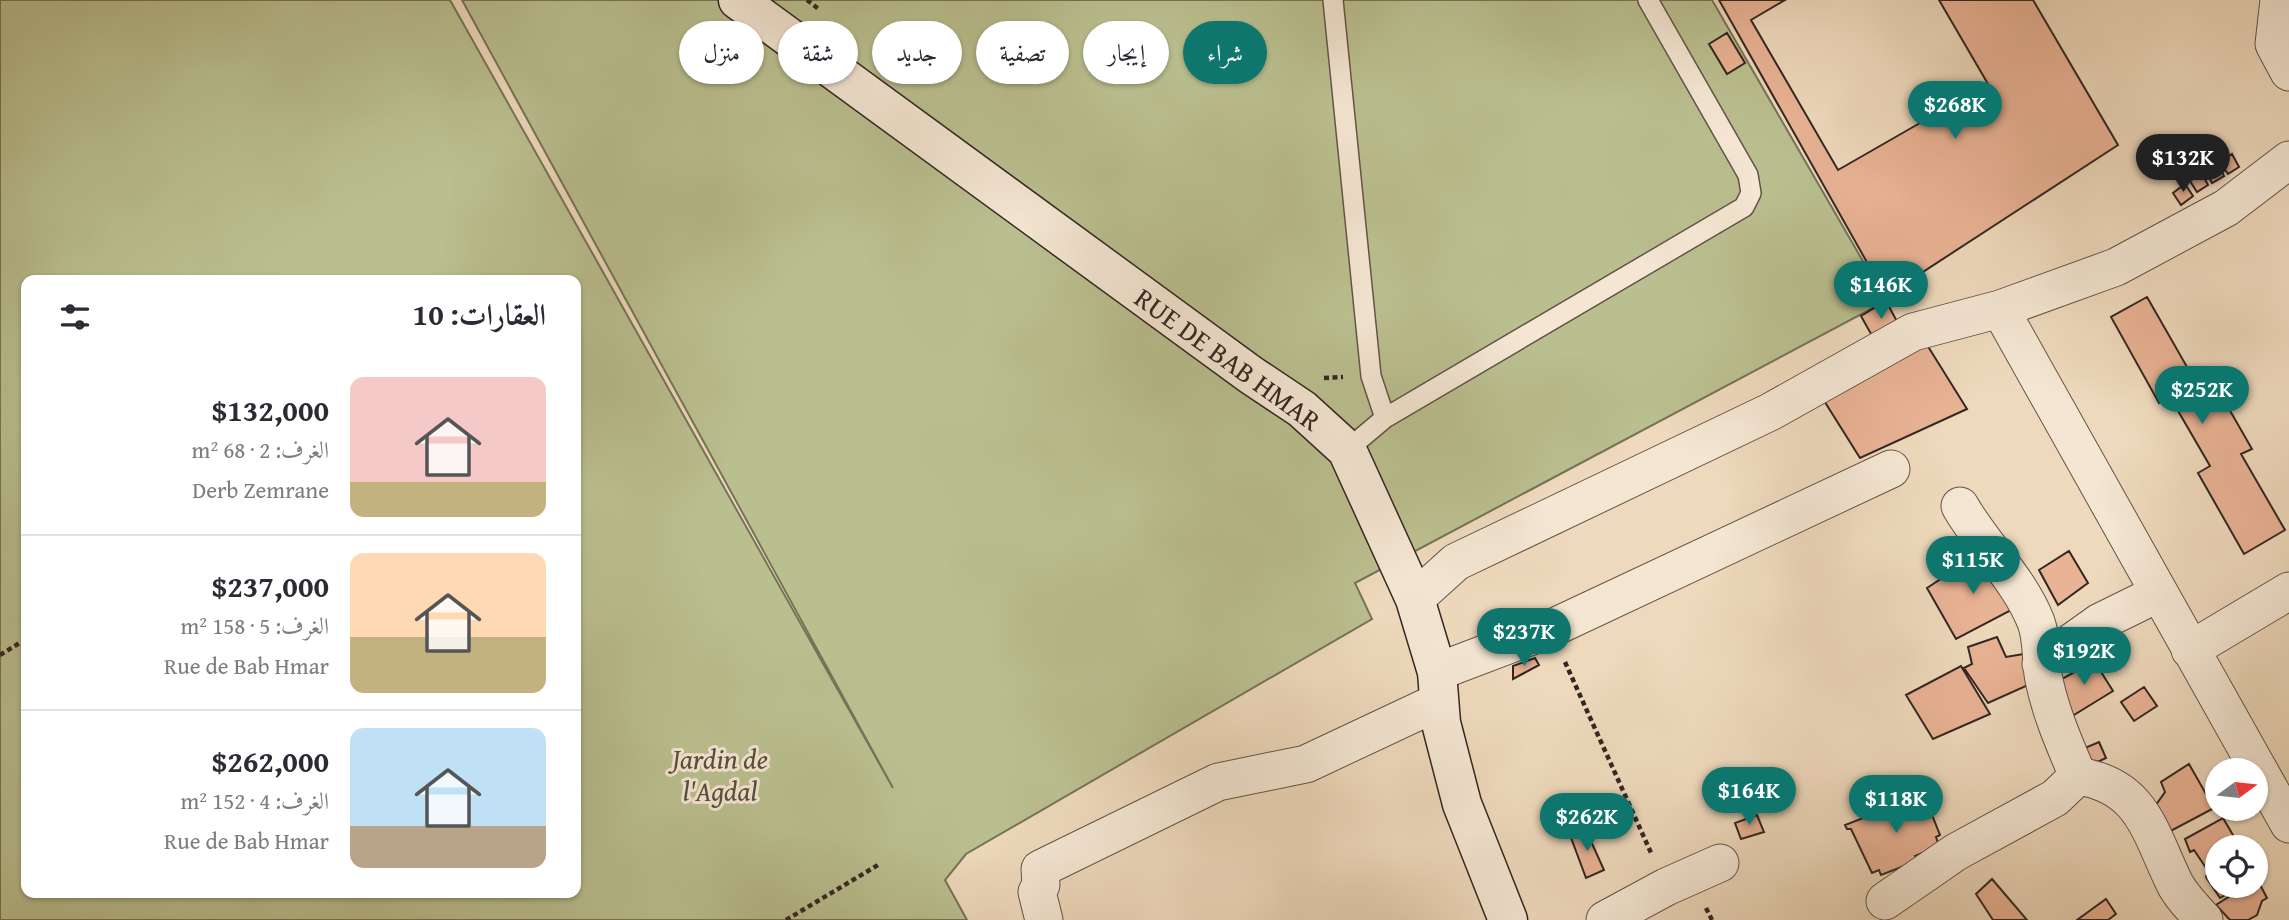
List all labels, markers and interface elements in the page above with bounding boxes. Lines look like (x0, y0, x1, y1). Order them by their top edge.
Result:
chip: منزل (679, 21, 764, 84)
chip: شقة (778, 21, 858, 84)
chip: جديد (872, 21, 962, 84)
chip: تصفية (976, 21, 1069, 84)
chip: إيجار (1083, 21, 1169, 84)
chip: شراء (1183, 21, 1267, 84)
pin: $268K (1906, 82, 2004, 141)
text: $268K (1924, 87, 1986, 120)
pin: $132K (2134, 134, 2232, 194)
text: $132K (2152, 140, 2214, 173)
pin: $146K (1832, 262, 1930, 321)
text: $146K (1850, 267, 1912, 300)
street label: RUE DE BAB HMAR (1127, 277, 1331, 441)
text: العقارات: 10 (413, 292, 546, 336)
icon: filters (56, 298, 94, 336)
pin: $252K (2153, 366, 2251, 426)
text: $252K (2171, 372, 2233, 405)
text: $132,000 (212, 388, 329, 432)
icon: home (406, 405, 490, 489)
text: الغرف: 2 · 68 m² (192, 433, 329, 466)
text: Derb Zemrane (192, 473, 329, 506)
pin: $115K (1924, 536, 2022, 596)
text: $115K (1942, 542, 2004, 575)
text: $237,000 (212, 564, 329, 608)
icon: home (406, 581, 490, 665)
pin: $237K (1475, 608, 1573, 668)
text: الغرف: 5 · 158 m² (181, 609, 329, 642)
text: $237K (1493, 614, 1555, 647)
pin: $192K (2035, 628, 2133, 687)
text: $192K (2053, 633, 2115, 666)
text: Rue de Bab Hmar (164, 649, 329, 682)
park label: Jardin de l'Agdal (668, 738, 768, 811)
text: $262,000 (212, 739, 329, 783)
icon: home (406, 756, 490, 840)
north arrow (2205, 758, 2268, 821)
map controls (2205, 758, 2268, 898)
pin: $164K (1700, 768, 1798, 827)
text: $164K (1718, 773, 1780, 806)
pin: $118K (1847, 776, 1945, 835)
text: $118K (1865, 781, 1927, 814)
text: الغرف: 4 · 152 m² (181, 784, 329, 817)
pin: $262K (1538, 794, 1636, 853)
text: $262K (1556, 799, 1618, 832)
text: Rue de Bab Hmar (164, 824, 329, 857)
button: locate (2205, 835, 2268, 898)

